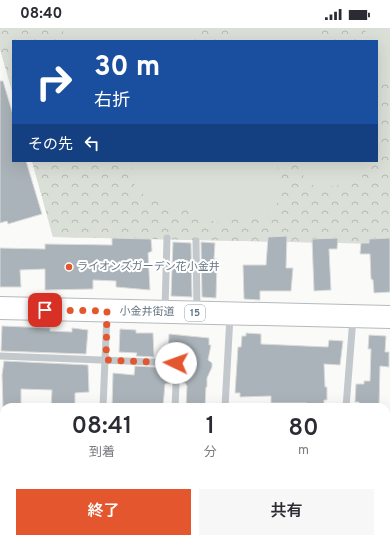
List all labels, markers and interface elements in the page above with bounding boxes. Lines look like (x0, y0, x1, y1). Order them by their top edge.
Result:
text: 08:40 (20, 5, 62, 24)
text: 30 m (94, 50, 160, 86)
icon: right (28, 56, 80, 108)
text: 右折 (94, 90, 130, 113)
icon: left (81, 132, 103, 154)
text: その先 (28, 136, 73, 155)
place label: ライオンズガーデン花小金井 (77, 260, 220, 274)
marker: ライオンズガーデン花小金井 (64, 262, 74, 272)
pin (28, 293, 62, 327)
icon: arrive (34, 299, 56, 321)
street label: 小金井街道 (119, 305, 175, 319)
road number: 15 (185, 305, 205, 321)
position arrow (155, 342, 197, 384)
text: 08:41 (71, 412, 132, 442)
text: 1 (206, 412, 215, 442)
text: 80 (288, 414, 319, 444)
text: m (298, 443, 309, 459)
text: 到着 (89, 445, 115, 461)
text: 分 (204, 445, 217, 461)
button: 終了 (16, 489, 191, 535)
button: 共有 (199, 489, 374, 535)

